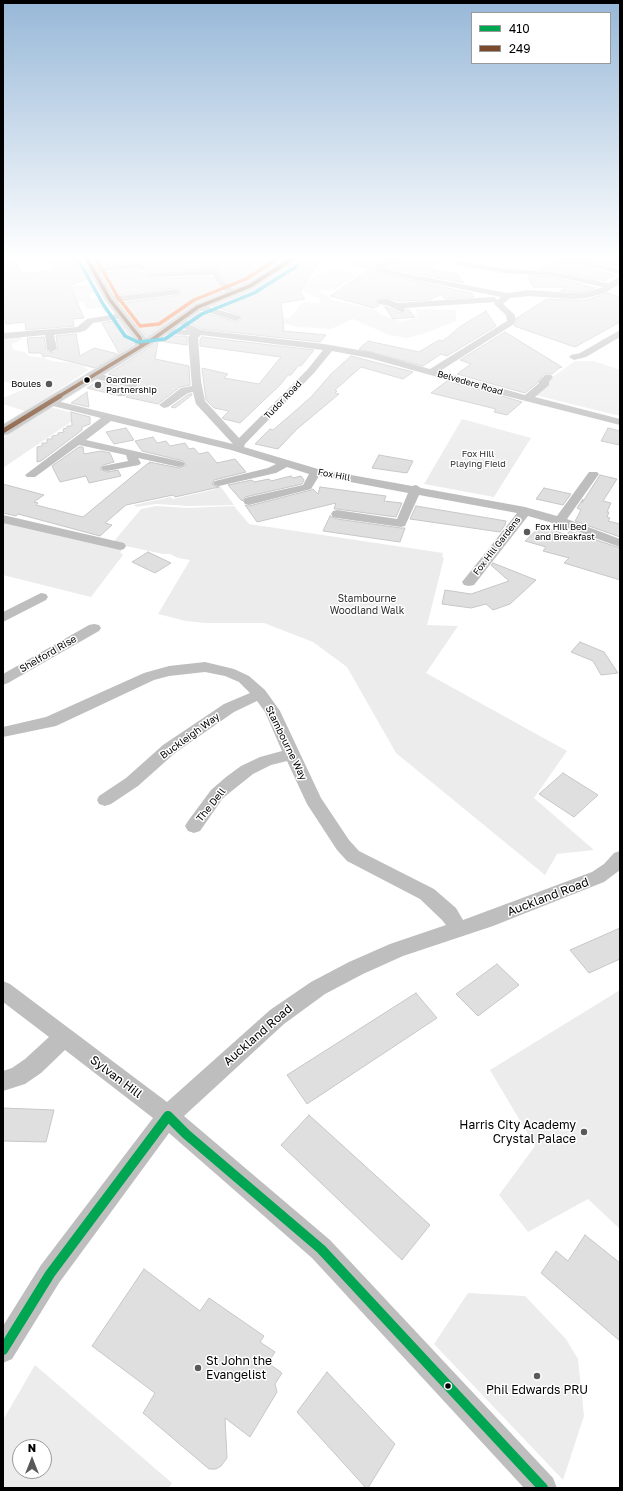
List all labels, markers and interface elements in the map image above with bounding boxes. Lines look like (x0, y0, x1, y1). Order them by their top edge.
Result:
legend (471, 12, 611, 64)
text: 410 (509, 21, 530, 36)
text: 249 (509, 41, 531, 56)
street label: Belvedere Road (436, 368, 504, 398)
unlabelled marker (82, 375, 92, 385)
place label: Gardner Partnership (106, 375, 157, 396)
place label: Boules (11, 379, 41, 389)
marker: Boules (44, 379, 54, 389)
street label: Tudor Road (262, 379, 304, 421)
marker: Gardner Partnership (93, 380, 103, 390)
park label: Fox Hill Playing Field (450, 449, 506, 470)
street label: Fox Hill (317, 467, 351, 483)
street label: Fox Hill Gardens (471, 515, 523, 577)
place label: Fox Hill Bed and Breakfast (535, 522, 595, 543)
marker: Fox Hill Bed and Breakfast (522, 527, 532, 537)
park label: Stambourne Woodland Walk (330, 593, 404, 616)
street label: Shelford Rise (17, 633, 79, 675)
street label: Stambourne Way (263, 704, 309, 782)
street label: Buckleigh Way (158, 710, 222, 762)
street label: The Dell (194, 786, 228, 824)
street label: Auckland Road (505, 875, 591, 919)
street label: Auckland Road (221, 1001, 295, 1069)
street label: Sylvan Hill (87, 1053, 145, 1101)
place label: Harris City Academy Crystal Palace (459, 1118, 576, 1146)
marker: Harris City Academy Crystal Palace (579, 1127, 589, 1137)
place label: St John the Evangelist (206, 1354, 272, 1382)
marker: St John the Evangelist (193, 1363, 203, 1373)
marker: Phil Edwards PRU (532, 1371, 542, 1381)
unlabelled marker (443, 1381, 453, 1391)
place label: Phil Edwards PRU (486, 1383, 588, 1397)
north arrow (12, 1439, 52, 1479)
text: N (28, 1441, 36, 1454)

